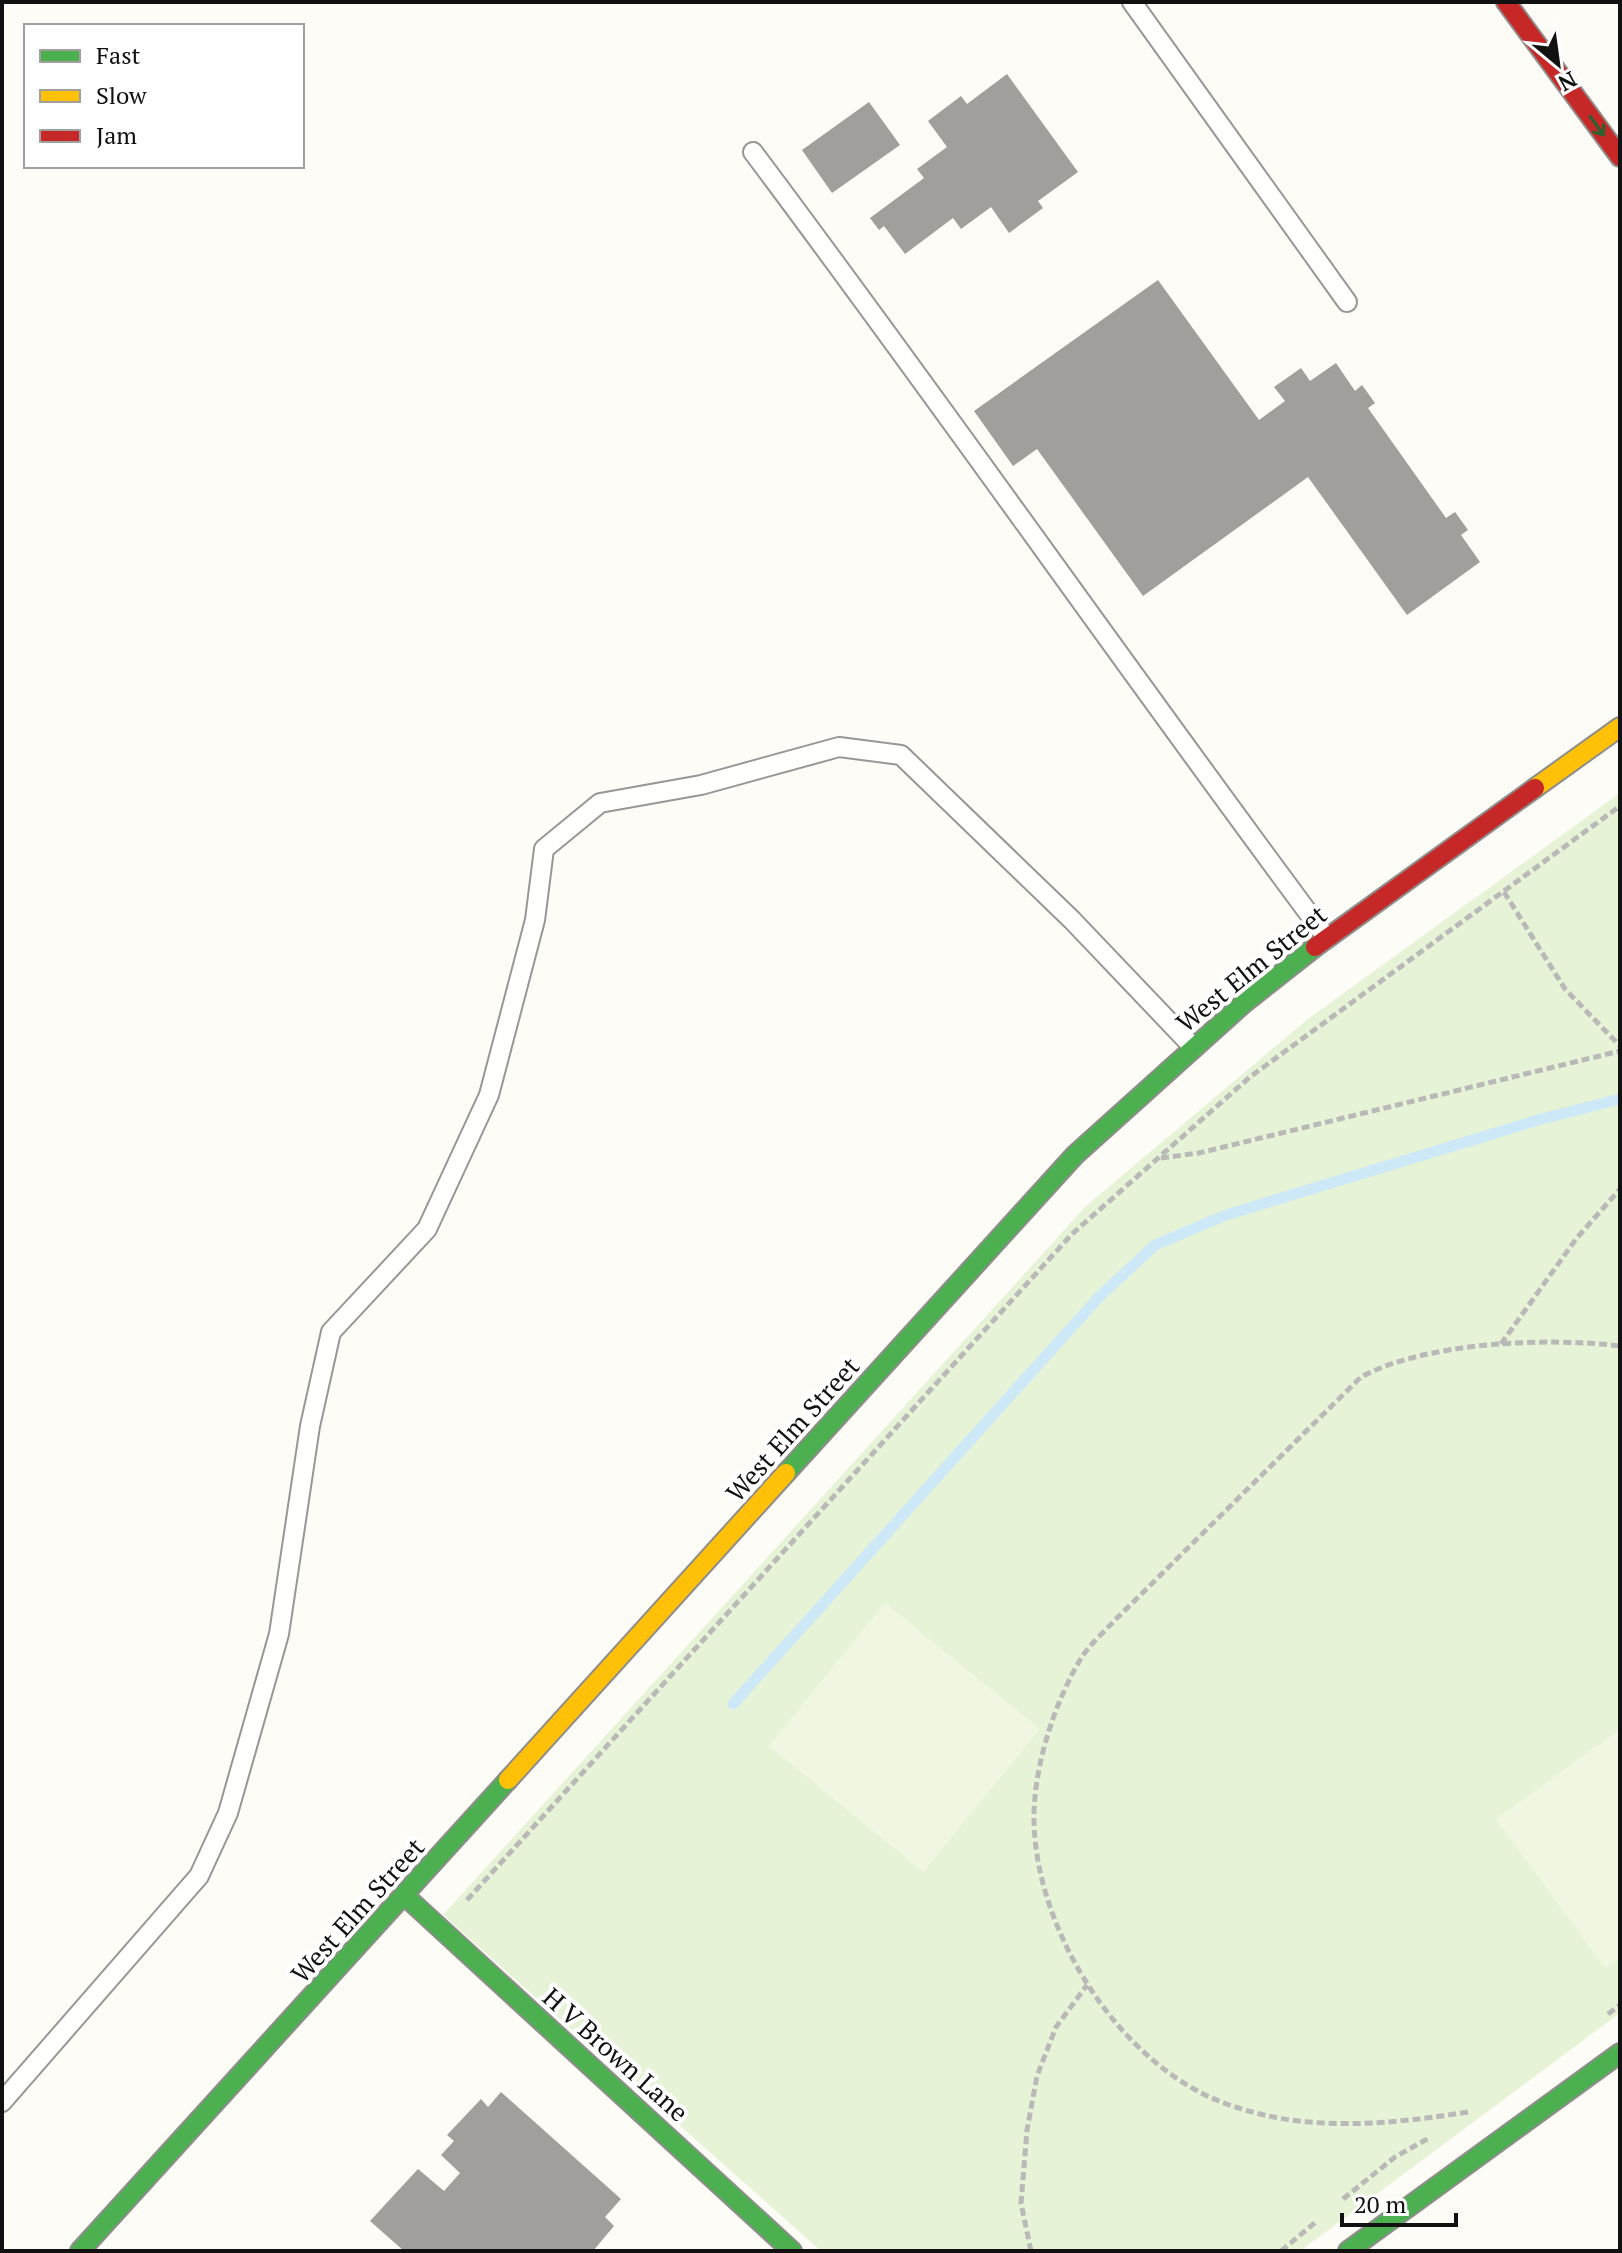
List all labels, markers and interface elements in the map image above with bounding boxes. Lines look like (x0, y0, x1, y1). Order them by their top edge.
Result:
legend (24, 24, 304, 168)
north arrow (1518, 24, 1598, 104)
text: Fast (96, 39, 141, 71)
text: N (1553, 65, 1582, 99)
text: Slow (96, 79, 147, 111)
one-way arrow (1589, 114, 1605, 136)
text: Jam (96, 119, 137, 151)
street label: West Elm Street (1169, 897, 1333, 1039)
street label: West Elm Street (718, 1349, 866, 1509)
street label: West Elm Street (283, 1830, 431, 1990)
street label: H V Brown Lane (536, 1980, 696, 2128)
scale bar (1342, 2177, 1456, 2227)
text: 20 m (1354, 2188, 1406, 2220)

